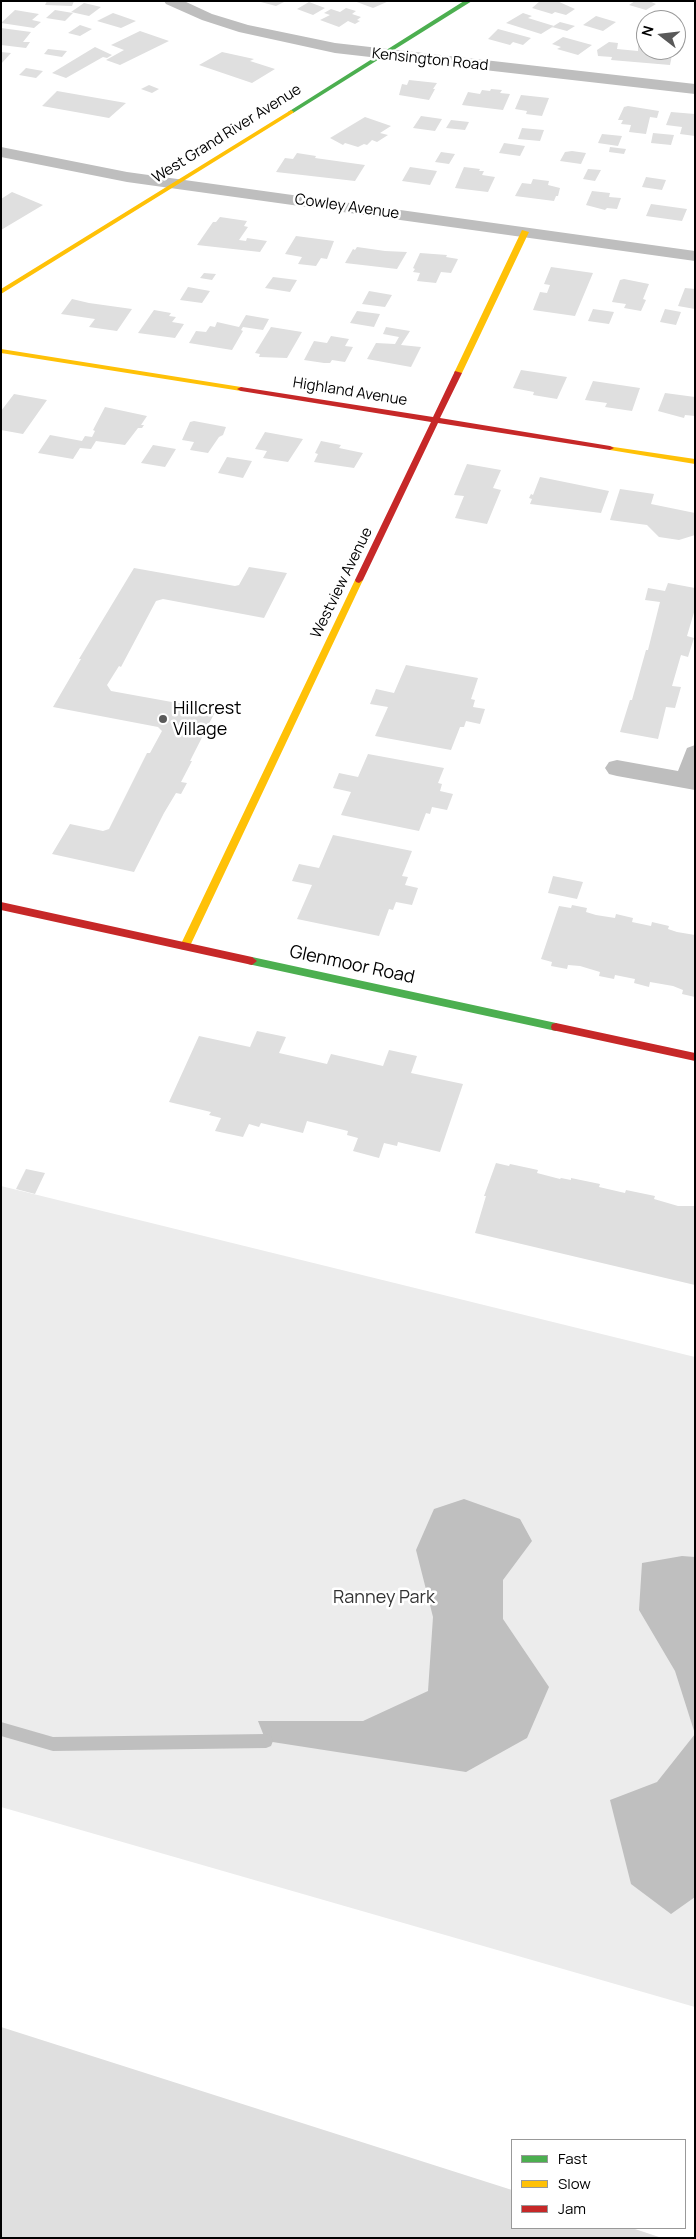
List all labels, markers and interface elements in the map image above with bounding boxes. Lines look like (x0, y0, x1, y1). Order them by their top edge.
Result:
north arrow (636, 10, 686, 60)
text: N (637, 24, 658, 38)
street label: Kensington Road (371, 45, 489, 75)
street label: West Grand River Avenue (149, 81, 305, 187)
street label: Cowley Avenue (294, 191, 400, 223)
street label: Highland Avenue (292, 374, 408, 410)
street label: Westview Avenue (307, 525, 377, 641)
place label: Hillcrest Village (173, 698, 241, 741)
marker: Hillcrest Village (157, 713, 169, 725)
street label: Glenmoor Road (288, 941, 416, 989)
park label: Ranney Park (333, 1587, 435, 1609)
legend (511, 2139, 686, 2229)
text: Fast (558, 2148, 587, 2169)
text: Slow (558, 2173, 591, 2194)
text: Jam (558, 2198, 586, 2219)

